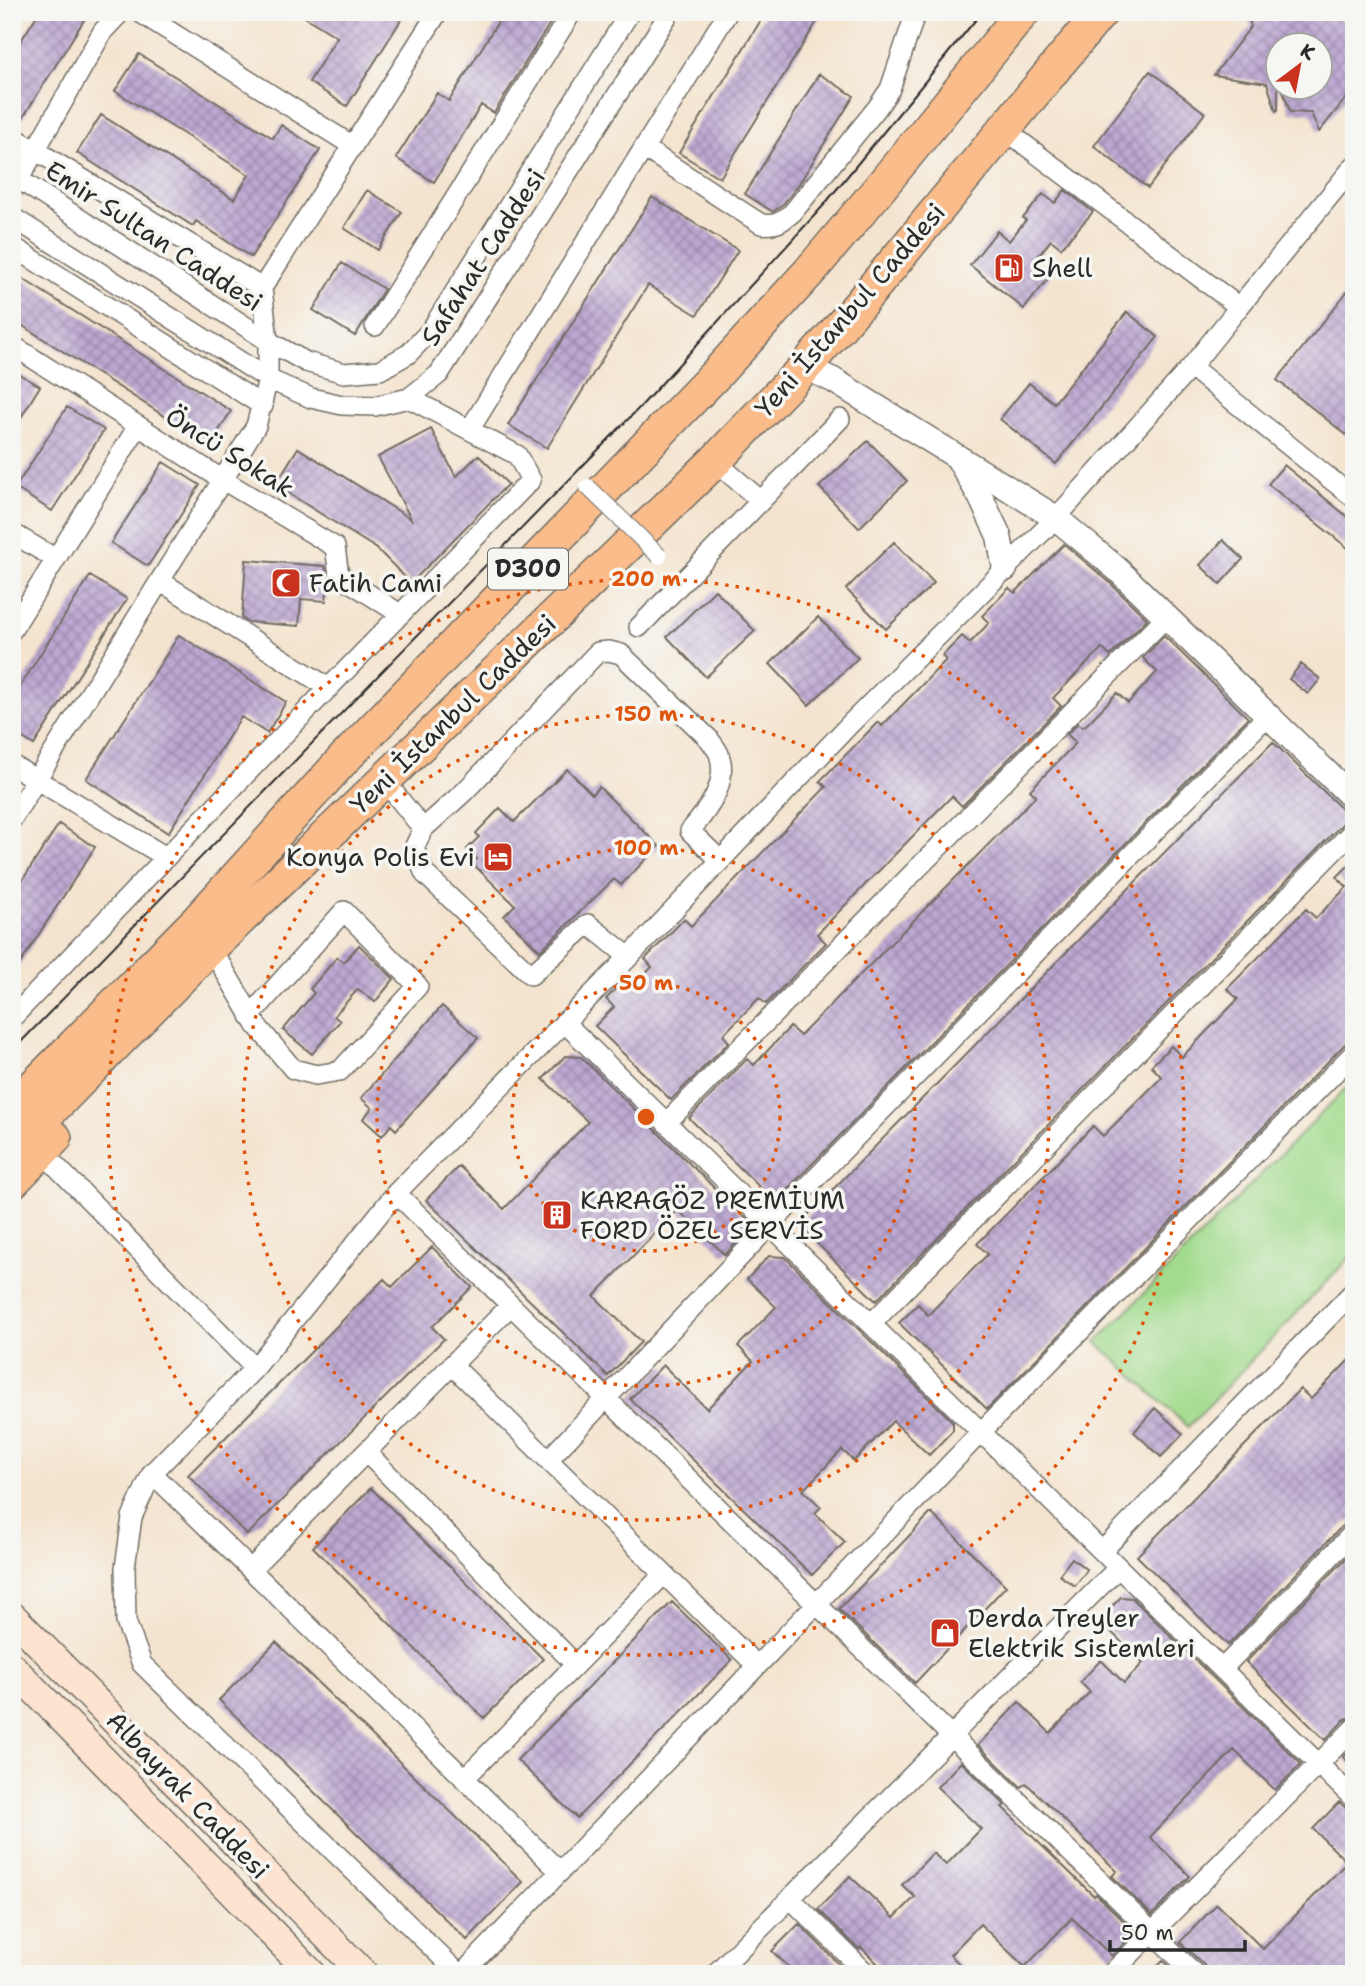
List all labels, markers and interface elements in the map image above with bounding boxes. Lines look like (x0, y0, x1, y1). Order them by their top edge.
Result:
north arrow (1264, 32, 1334, 102)
text: K (1296, 38, 1320, 66)
street label: Emir Sultan Caddesi (39, 152, 270, 319)
street label: Safahat Caddesi (412, 161, 553, 352)
street label: Yeni İstanbul Caddesi (747, 195, 953, 425)
place label: Shell (1032, 250, 1093, 285)
fuel station icon: Shell (992, 251, 1026, 285)
street label: Öncü Sokak (159, 398, 301, 505)
road number: D300 (488, 548, 568, 590)
place label: Fatih Cami (309, 565, 442, 600)
text: 200 m (611, 565, 681, 593)
mosque icon: Fatih Cami (269, 566, 303, 600)
street label: Yeni İstanbul Caddesi (342, 606, 563, 821)
text: 150 m (614, 700, 678, 728)
text: 100 m (614, 834, 678, 862)
place label: Konya Polis Evi (286, 839, 475, 874)
hotel icon: Konya Polis Evi (481, 840, 515, 874)
text: 50 m (619, 969, 673, 997)
centre of rings (634, 1105, 658, 1129)
place label: KARAGÖZ PREMİUM FORD ÖZEL SERVİS (580, 1182, 845, 1247)
building icon: KARAGÖZ PREMİUM FORD ÖZEL SERVİS (540, 1198, 574, 1232)
place label: Derda Treyler Elektrik Sistemleri (968, 1600, 1195, 1665)
shop icon: Derda Treyler Elektrik Sistemleri (928, 1616, 962, 1650)
street label: Albayrak Caddesi (99, 1703, 278, 1886)
scale bar (1110, 1909, 1245, 1953)
text: 50 m (1121, 1919, 1174, 1947)

